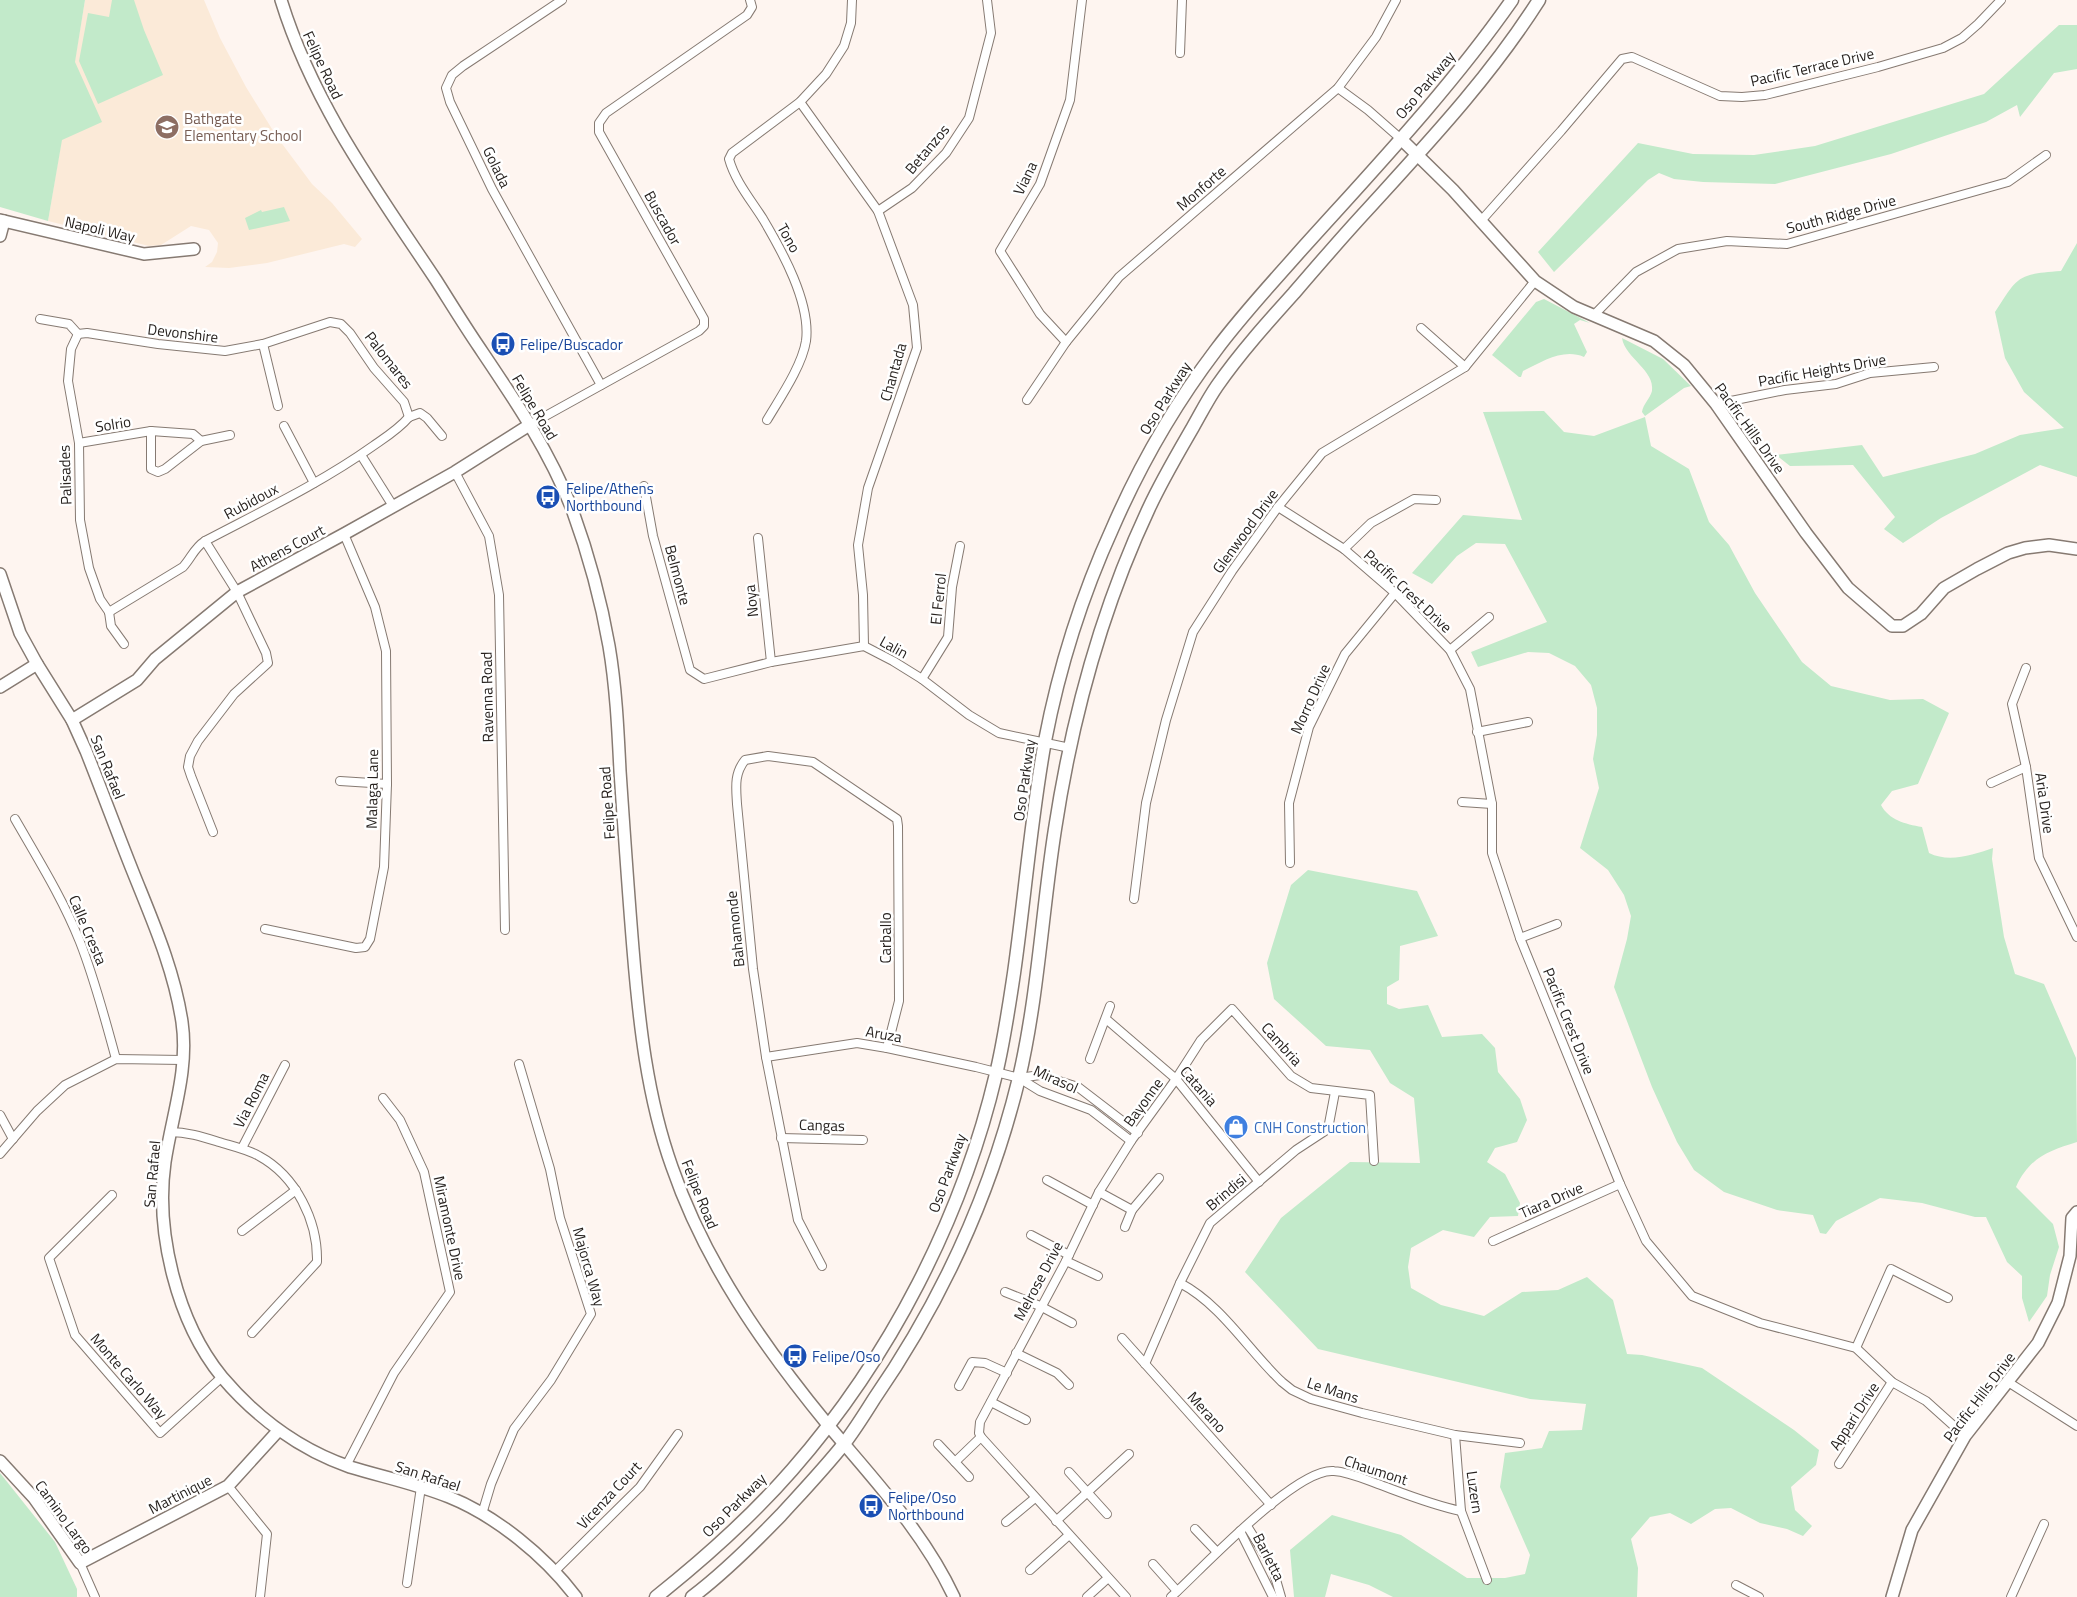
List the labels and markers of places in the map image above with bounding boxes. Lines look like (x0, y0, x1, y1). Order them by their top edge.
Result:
place label: Bathgate Elementary School (184, 107, 302, 147)
school or university icon: Bathgate Elementary School (154, 114, 180, 140)
bus stop icon: Felipe/Buscador (490, 331, 516, 357)
place label: Felipe/Buscador (520, 333, 623, 356)
place label: Felipe/Athens Northbound (566, 477, 654, 517)
bus stop icon: Felipe/Athens Northbound (535, 484, 561, 510)
shop icon: CNH Construction (1223, 1114, 1249, 1140)
place label: CNH Construction (1254, 1116, 1366, 1139)
bus stop icon: Felipe/Oso (782, 1343, 808, 1369)
place label: Felipe/Oso (812, 1345, 880, 1368)
place label: Felipe/Oso Northbound (888, 1486, 964, 1526)
bus stop icon: Felipe/Oso Northbound (858, 1493, 884, 1519)

